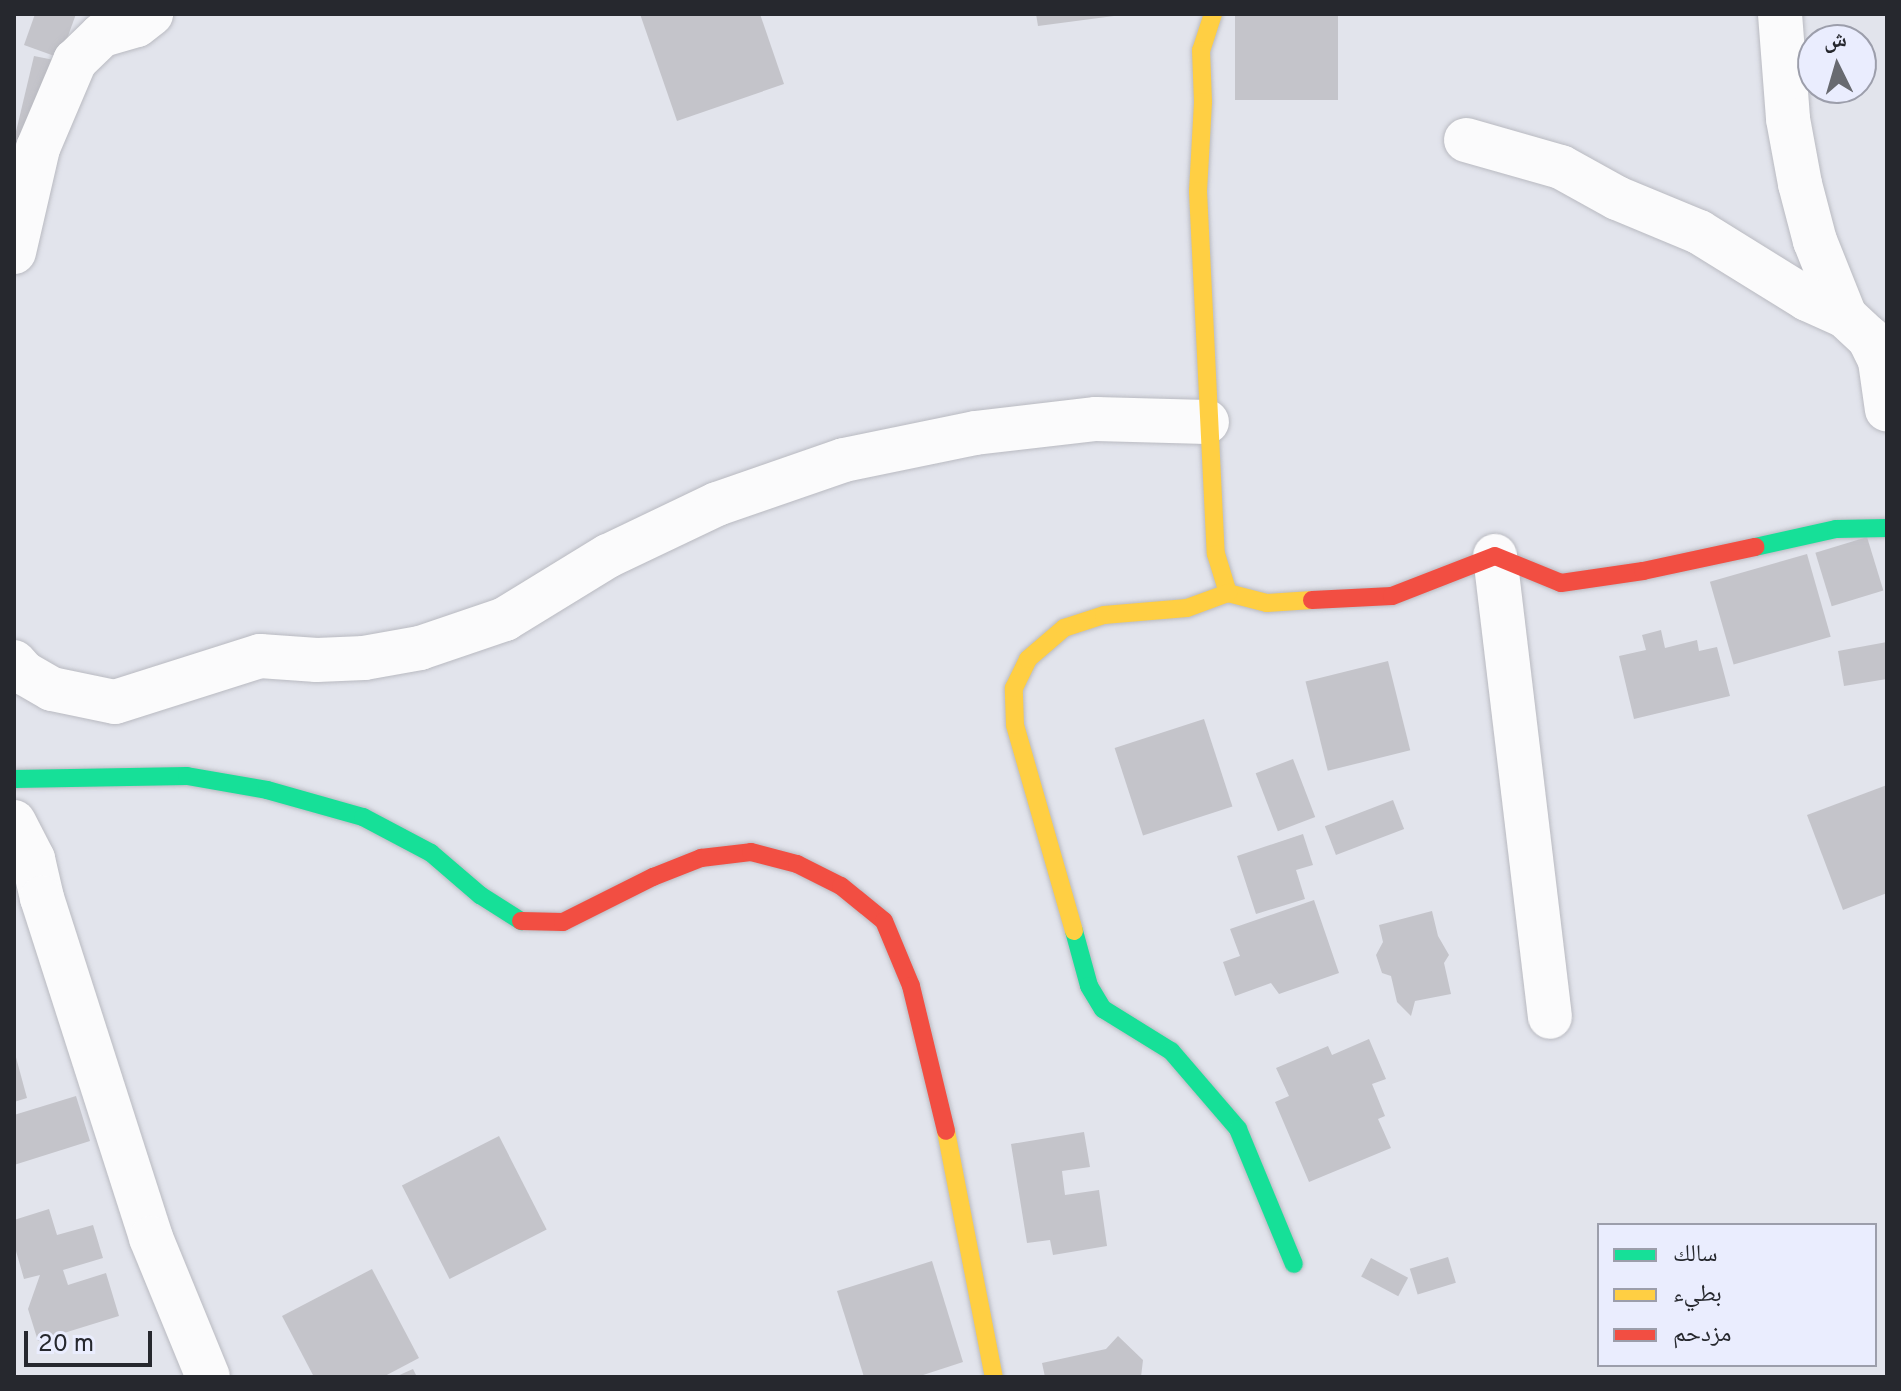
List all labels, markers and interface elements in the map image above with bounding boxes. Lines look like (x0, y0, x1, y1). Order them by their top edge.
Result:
north arrow (1797, 24, 1877, 104)
text: ش (1822, 27, 1848, 56)
legend (1597, 1223, 1877, 1367)
text: سالك (1673, 1240, 1718, 1270)
text: بطيء (1673, 1280, 1722, 1310)
scale bar (28, 1315, 156, 1365)
text: مزدحم (1673, 1320, 1732, 1350)
text: 20 m (38, 1330, 94, 1360)

